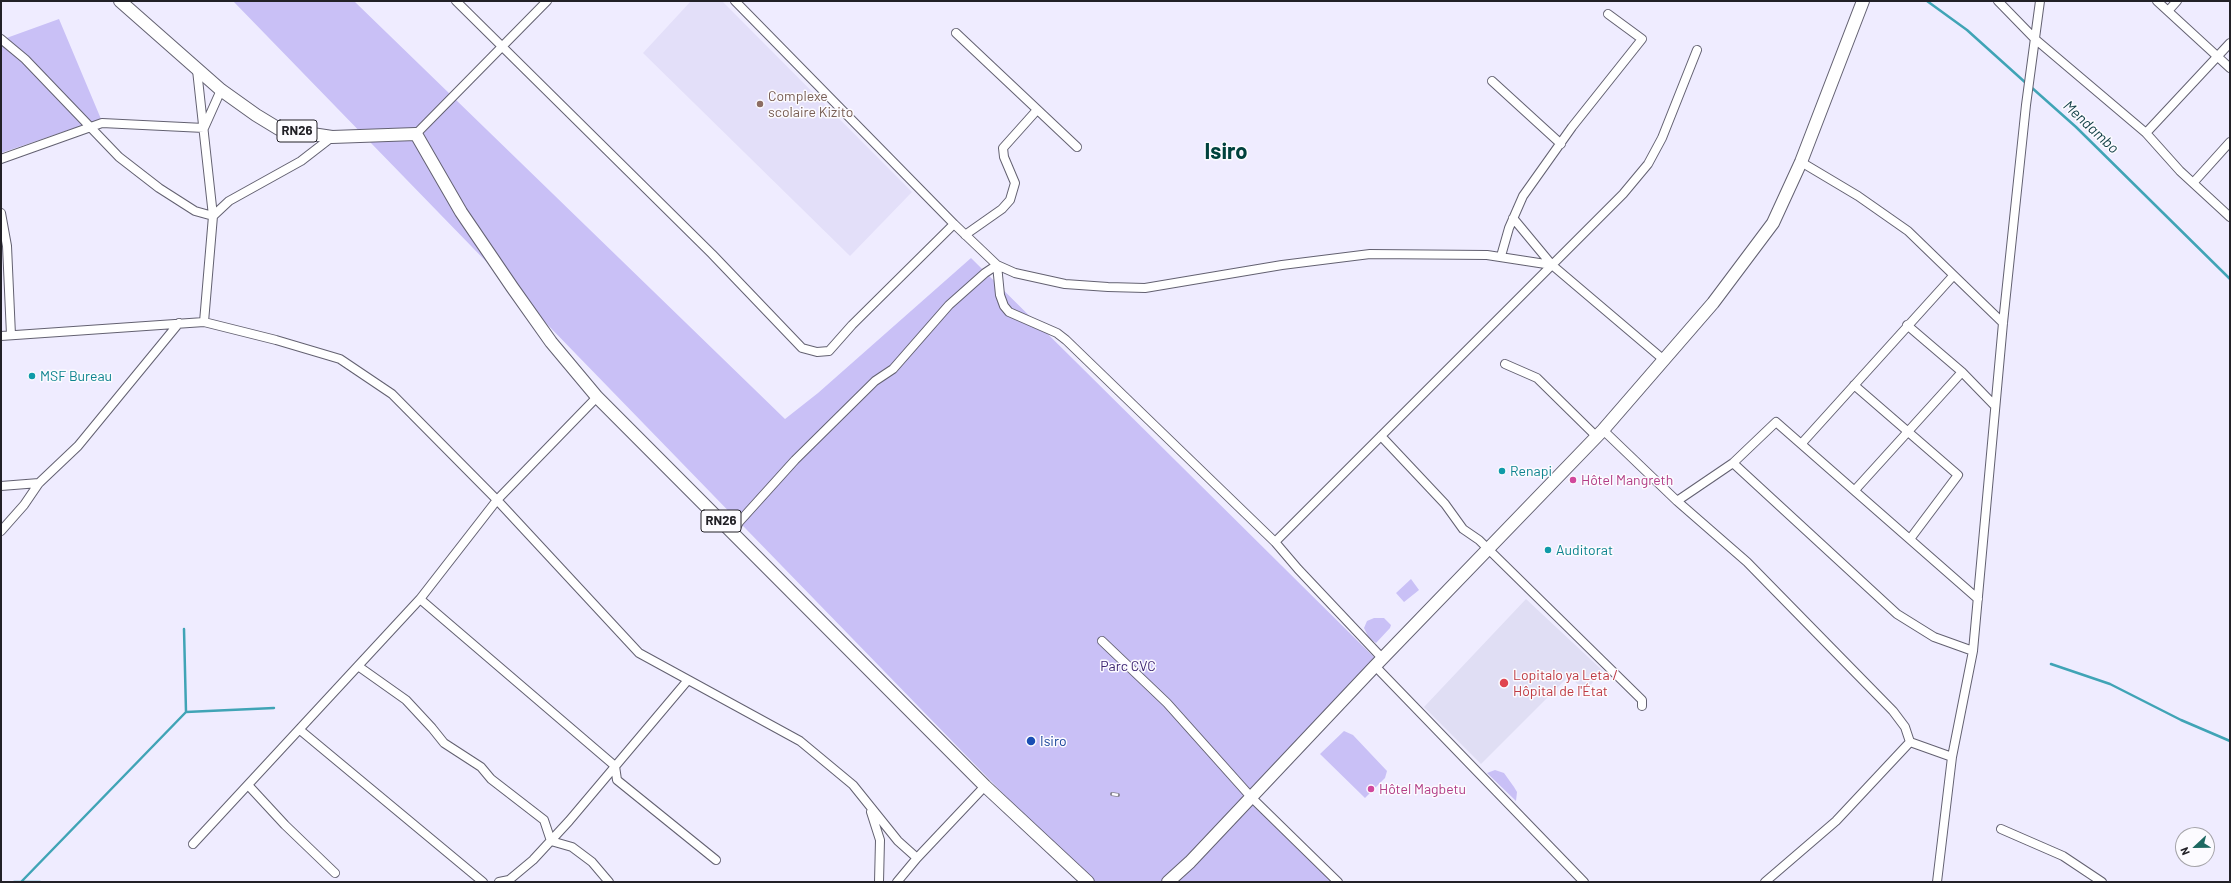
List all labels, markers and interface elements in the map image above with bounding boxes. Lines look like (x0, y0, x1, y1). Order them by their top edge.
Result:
place label: Complexe scolaire Kizito (768, 88, 853, 120)
water label: Mendambo (2059, 97, 2123, 157)
marker: Complexe scolaire Kizito (755, 99, 765, 109)
road number: RN26 (277, 120, 317, 142)
district label: Isiro (1205, 139, 1247, 165)
place label: MSF Bureau (40, 368, 112, 384)
marker: MSF Bureau (27, 371, 37, 381)
place label: Renapi (1510, 463, 1552, 479)
marker: Renapi (1497, 466, 1507, 476)
place label: Hôtel Mangreth (1581, 472, 1673, 488)
marker: Hôtel Mangreth (1568, 475, 1578, 485)
road number: RN26 (701, 510, 741, 532)
place label: Auditorat (1556, 542, 1613, 558)
marker: Auditorat (1543, 545, 1553, 555)
park label: Parc CVC (1100, 658, 1156, 674)
place label: Lopitalo ya Leta / Hôpital de l'État (1513, 667, 1618, 700)
marker: Lopitalo ya Leta / Hôpital de l'État (1498, 677, 1510, 689)
place label: Isiro (1040, 733, 1067, 749)
marker: Isiro (1025, 735, 1037, 747)
place label: Hôtel Magbetu (1379, 781, 1466, 797)
marker: Hôtel Magbetu (1366, 784, 1376, 794)
north arrow (2175, 827, 2215, 867)
text: N (2177, 845, 2192, 857)

